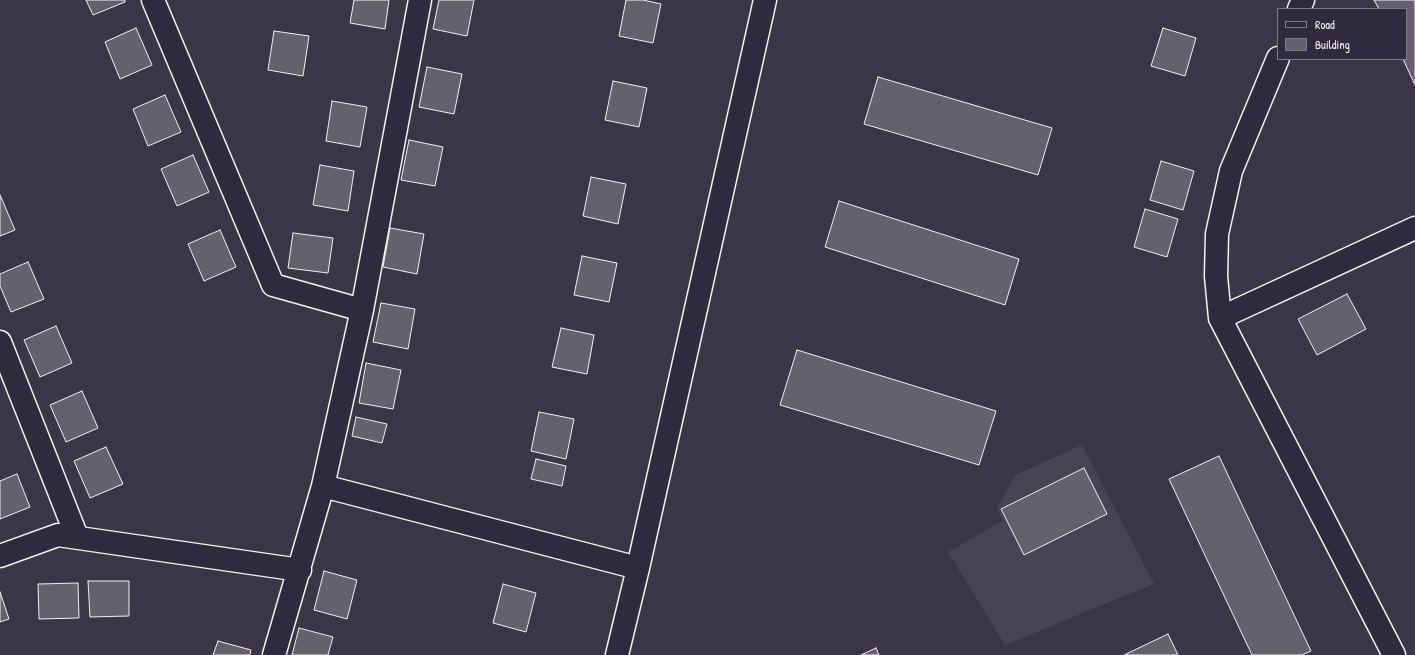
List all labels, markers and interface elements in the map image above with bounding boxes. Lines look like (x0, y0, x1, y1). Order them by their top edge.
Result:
legend (1277, 8, 1407, 60)
text: Road (1315, 16, 1335, 33)
text: Building (1315, 36, 1350, 53)

